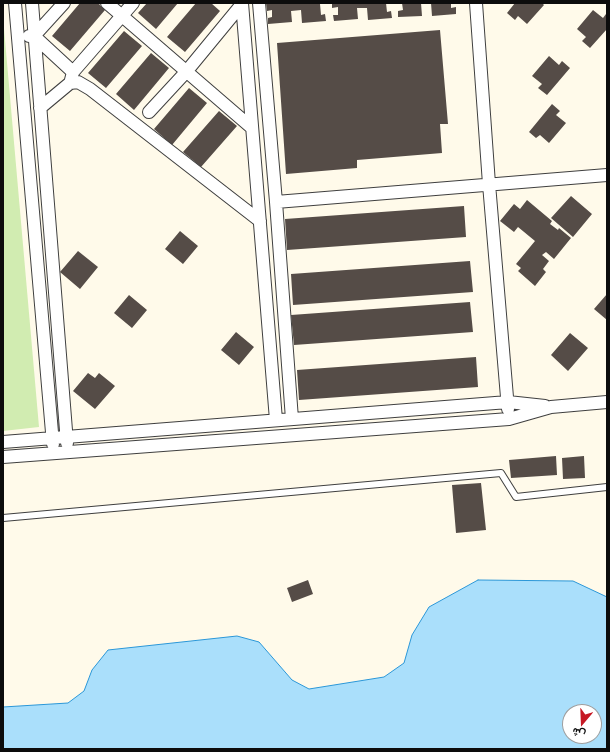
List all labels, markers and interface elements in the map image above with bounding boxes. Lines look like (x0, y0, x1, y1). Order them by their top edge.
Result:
north arrow (562, 704, 602, 744)
text: ش (570, 725, 587, 744)

